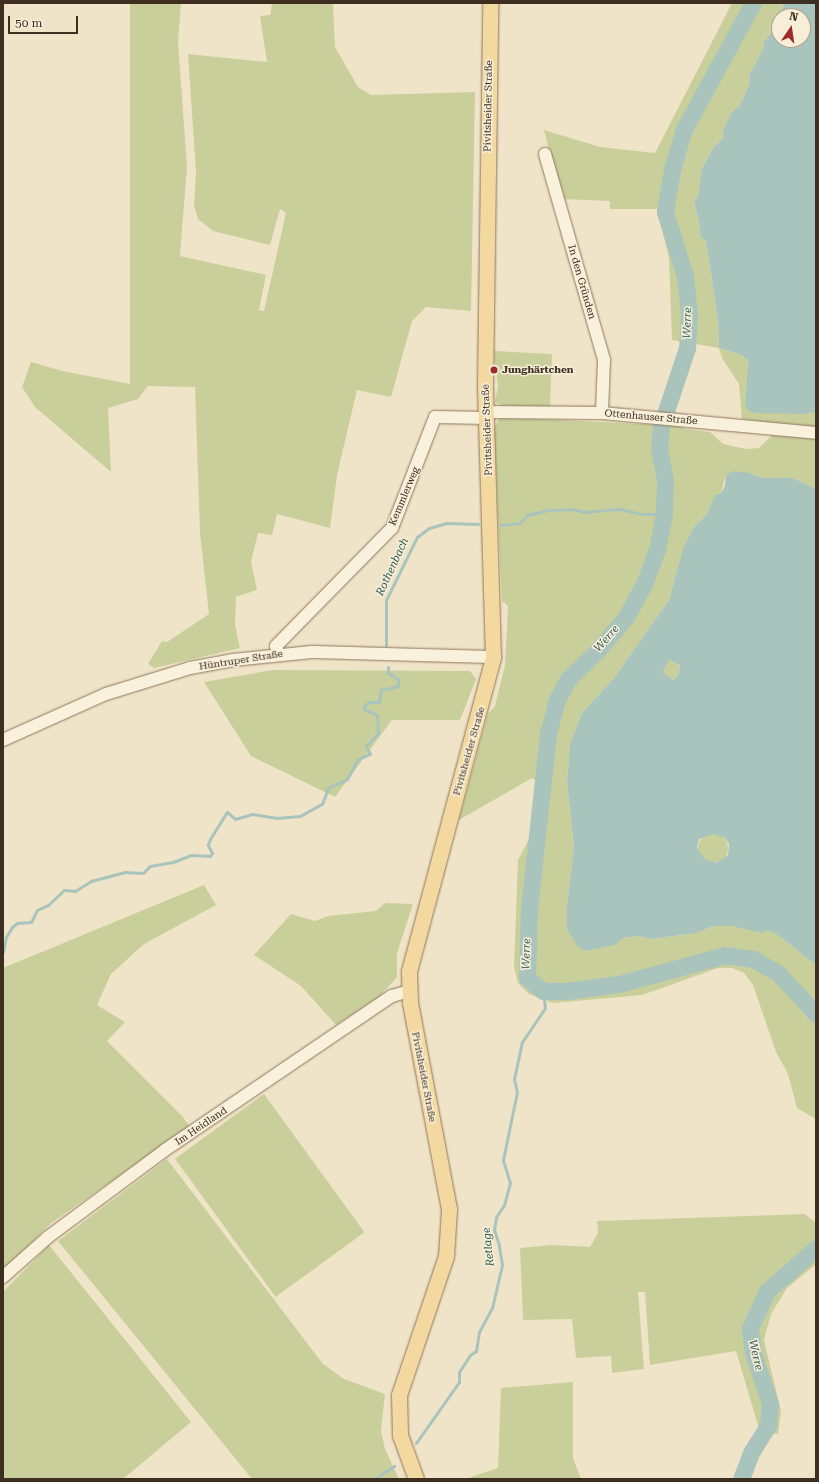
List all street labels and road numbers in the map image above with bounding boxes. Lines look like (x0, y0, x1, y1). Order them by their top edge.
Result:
street label: Pivitsheider Straße (481, 60, 495, 152)
street label: In den Gründen (566, 244, 598, 320)
street label: Pivitsheider Straße (479, 384, 495, 476)
street label: Ottenhauser Straße (604, 407, 698, 427)
street label: Kemmlerweg (386, 465, 422, 527)
street label: Hüntruper Straße (198, 647, 284, 673)
street label: Pivitsheider Straße (451, 705, 487, 797)
street label: Pivitsheider Straße (409, 1031, 439, 1123)
street label: Im Heidland (173, 1104, 229, 1148)

